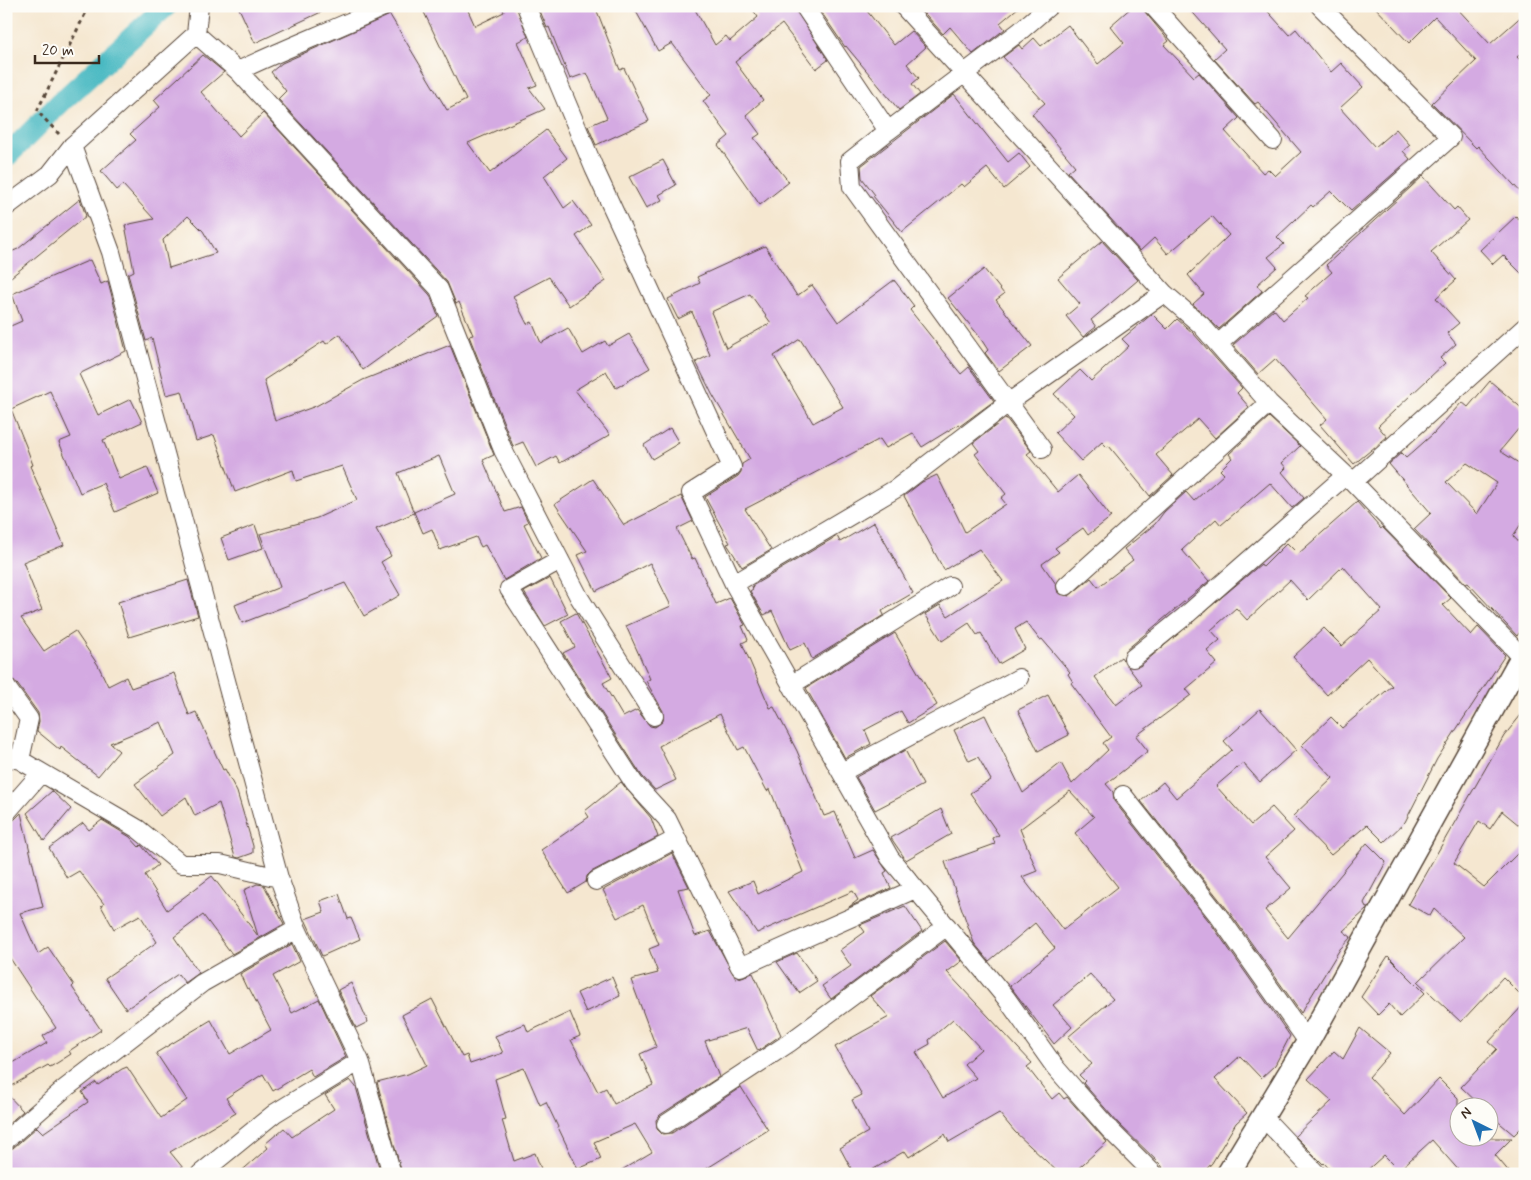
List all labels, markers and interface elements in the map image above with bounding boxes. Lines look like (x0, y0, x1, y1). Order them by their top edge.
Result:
scale bar (35, 32, 99, 64)
text: 20 m (42, 41, 74, 61)
north arrow (1448, 1098, 1498, 1148)
text: N (1456, 1103, 1475, 1123)

